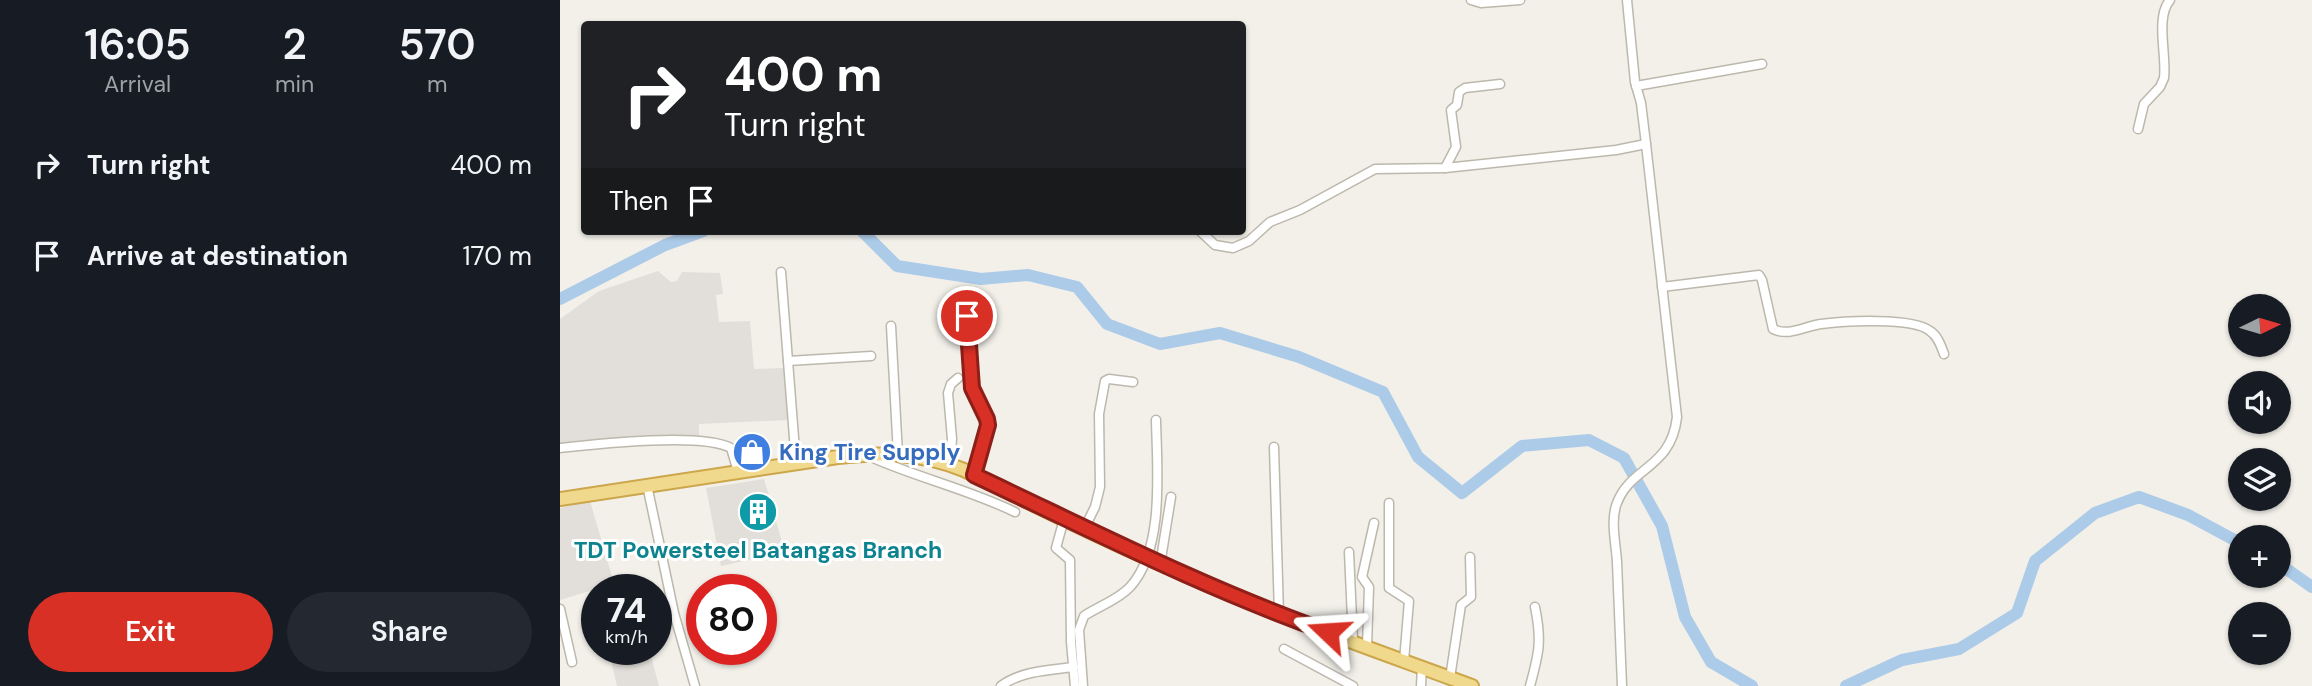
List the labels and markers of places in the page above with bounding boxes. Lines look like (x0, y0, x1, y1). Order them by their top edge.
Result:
pin (937, 286, 997, 346)
shop icon: King Tire Supply (731, 431, 773, 473)
place label: King Tire Supply (779, 437, 960, 467)
building icon: TDT Powersteel Batangas Branch (737, 491, 779, 533)
place label: TDT Powersteel Batangas Branch (574, 535, 942, 565)

